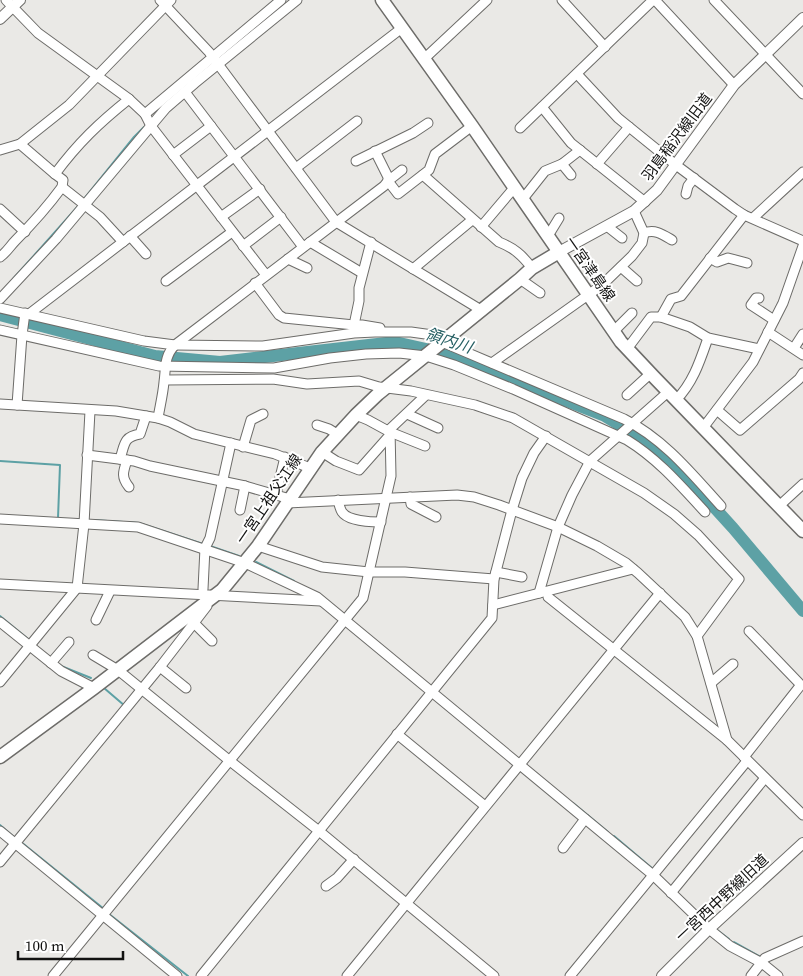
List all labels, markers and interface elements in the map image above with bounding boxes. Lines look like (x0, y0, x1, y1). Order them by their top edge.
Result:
street label: 羽島稲沢線旧道 (637, 88, 717, 185)
street label: 一宮津島線 (560, 232, 621, 305)
water label: 領内川 (423, 322, 477, 358)
street label: 一宮上祖父江線 (231, 449, 307, 548)
street label: 一宮西中野線旧道 (671, 849, 773, 946)
scale bar (18, 928, 122, 960)
text: 100 m (25, 935, 65, 956)

